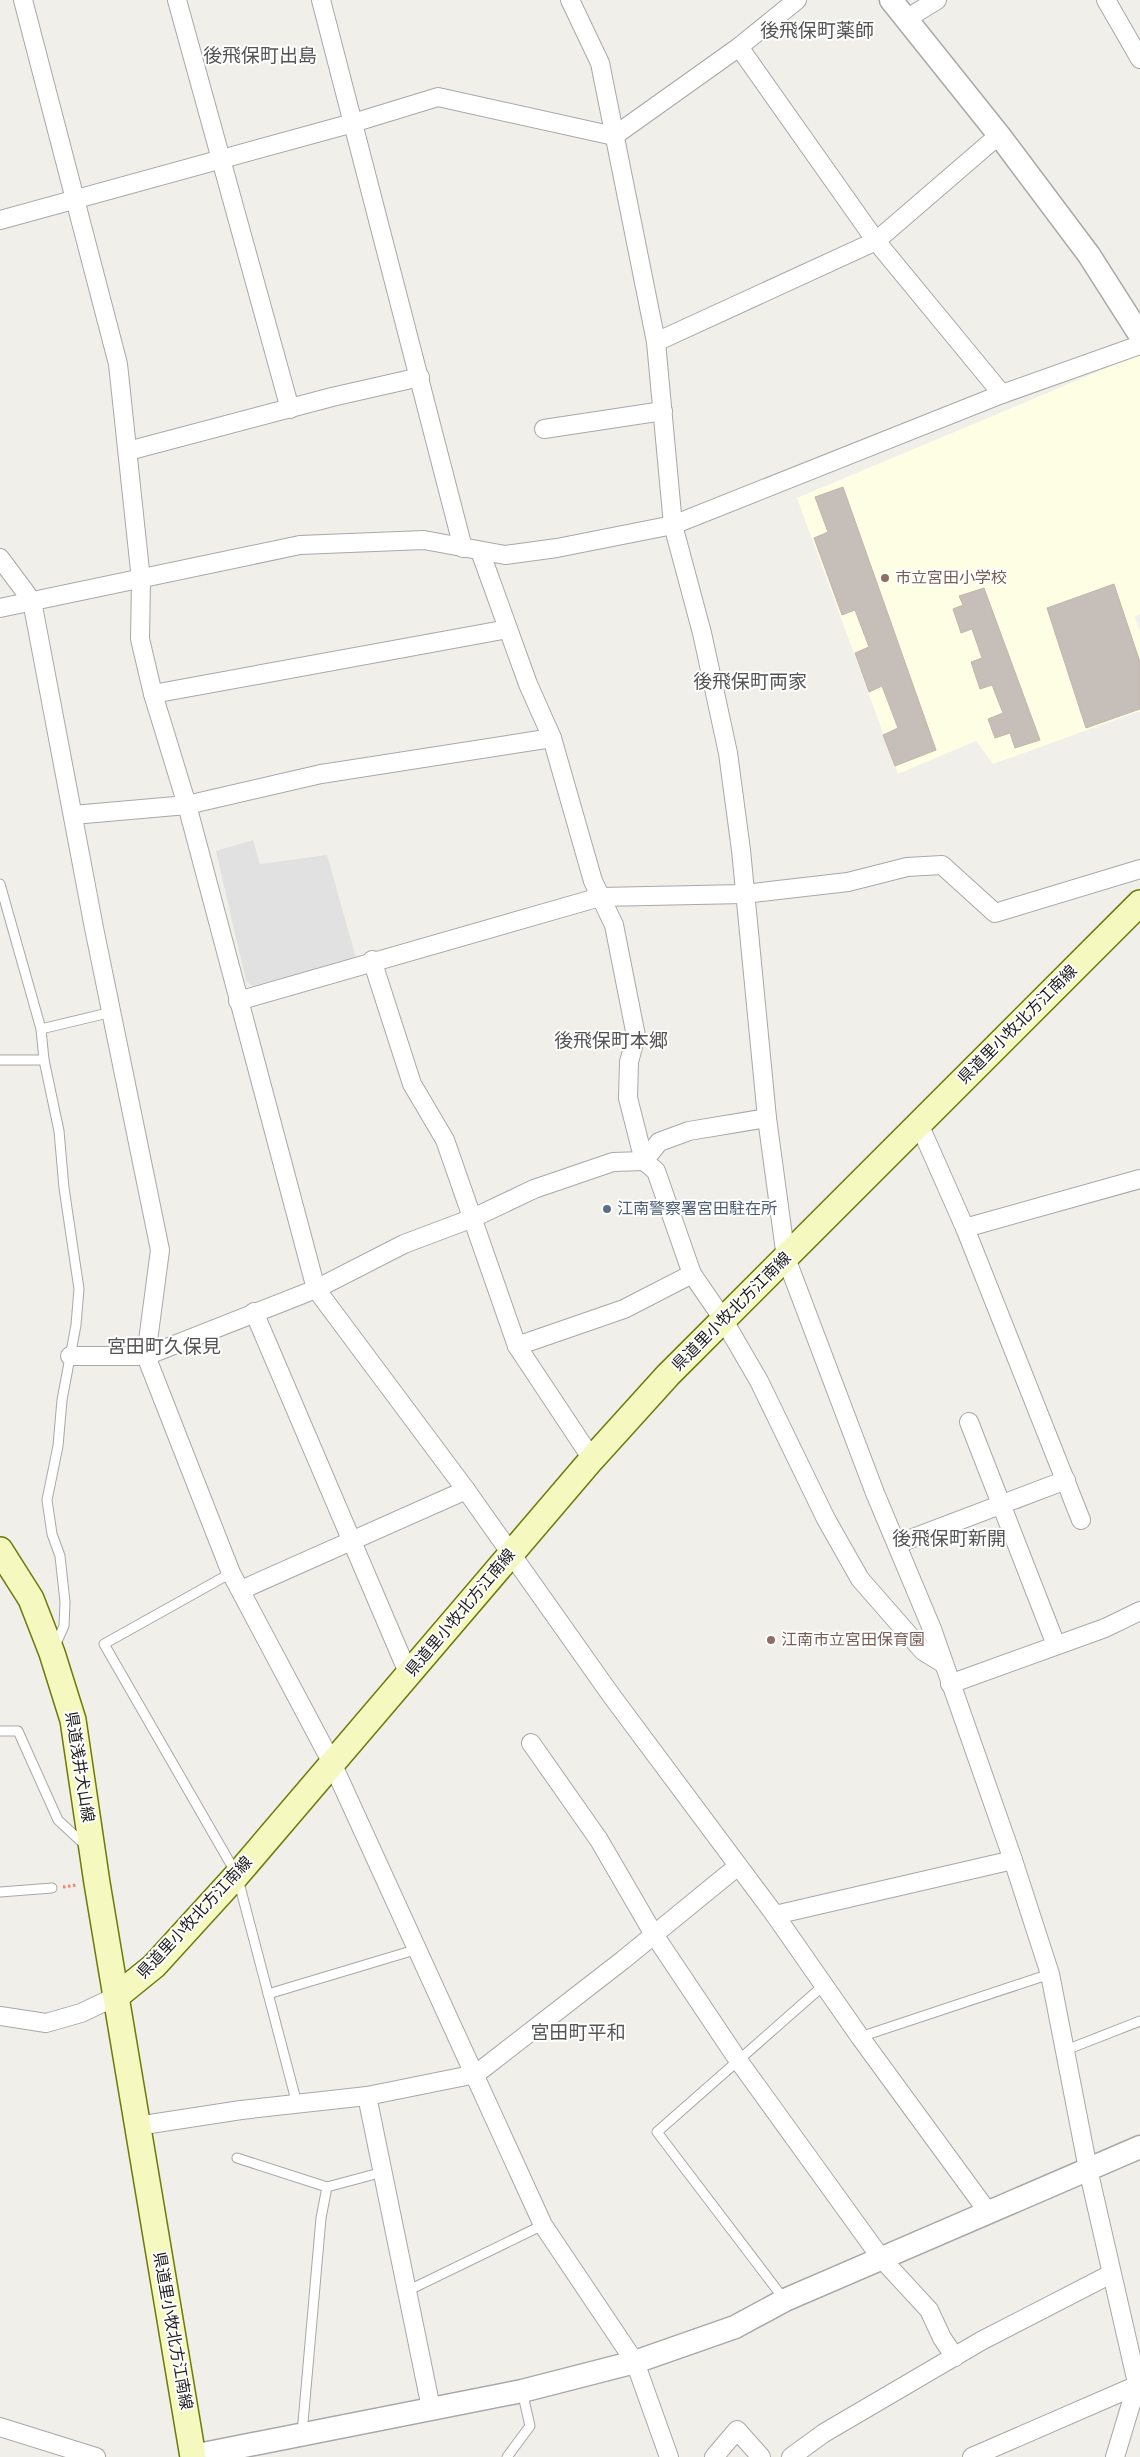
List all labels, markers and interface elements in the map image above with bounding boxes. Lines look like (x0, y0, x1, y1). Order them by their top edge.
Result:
district label: 後飛保町薬師 (760, 20, 874, 43)
district label: 後飛保町出島 (203, 45, 317, 68)
place label: 市立宮田小学校 (895, 569, 1007, 588)
marker: 市立宮田小学校 (879, 572, 891, 584)
district label: 後飛保町両家 (693, 671, 807, 694)
street label: 県道里小牧北方江南線 (955, 962, 1081, 1088)
district label: 後飛保町本郷 (554, 1030, 668, 1053)
place label: 江南警察署宮田駐在所 (617, 1200, 777, 1219)
marker: 江南警察署宮田駐在所 (601, 1203, 613, 1215)
street label: 県道里小牧北方江南線 (669, 1249, 795, 1375)
district label: 宮田町久保見 (107, 1336, 221, 1359)
district label: 後飛保町新開 (892, 1528, 1006, 1551)
street label: 県道里小牧北方江南線 (402, 1546, 520, 1680)
place label: 江南市立宮田保育園 (781, 1631, 925, 1650)
marker: 江南市立宮田保育園 (765, 1634, 777, 1646)
street label: 県道浅井犬山線 (61, 1710, 97, 1824)
street label: 県道里小牧北方江南線 (133, 1853, 257, 1983)
district label: 宮田町平和 (530, 2022, 626, 2045)
street label: 県道里小牧北方江南線 (149, 2251, 195, 2411)

